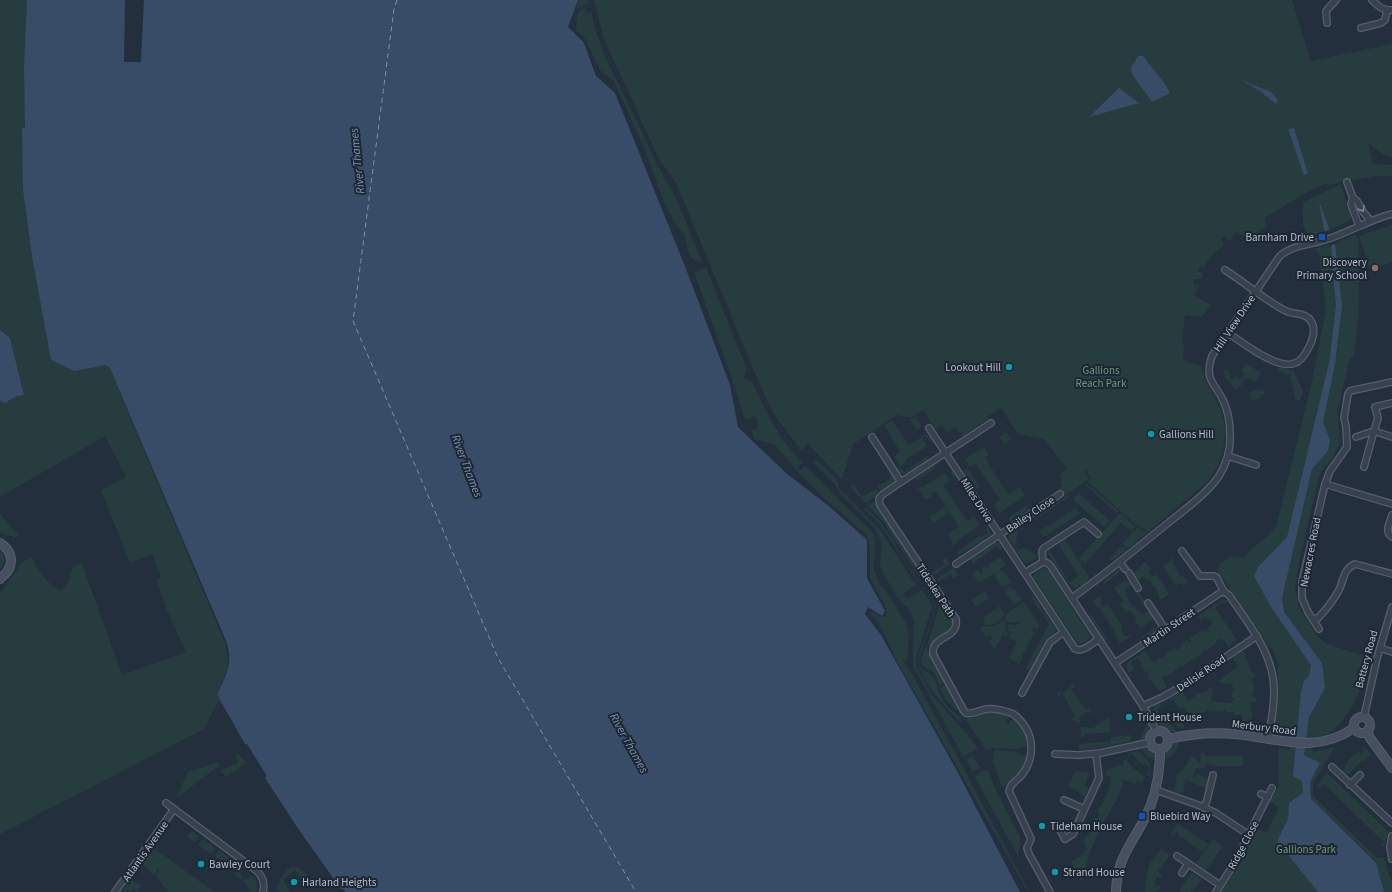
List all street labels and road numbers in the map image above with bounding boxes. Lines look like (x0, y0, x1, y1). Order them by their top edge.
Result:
street label: Hill View Drive (1210, 291, 1259, 355)
street label: Miles Drive (957, 475, 997, 526)
street label: Bailey Close (1003, 492, 1058, 536)
street label: Newacres Road (1296, 516, 1325, 588)
street label: Tideslea Path (913, 560, 959, 620)
street label: Martin Street (1140, 604, 1198, 650)
street label: Battery Road (1352, 628, 1381, 690)
street label: Delisle Road (1174, 651, 1229, 695)
street label: Merbury Road (1231, 716, 1297, 739)
street label: Atlantis Avenue (119, 817, 172, 885)
street label: Ridge Close (1224, 818, 1263, 872)

